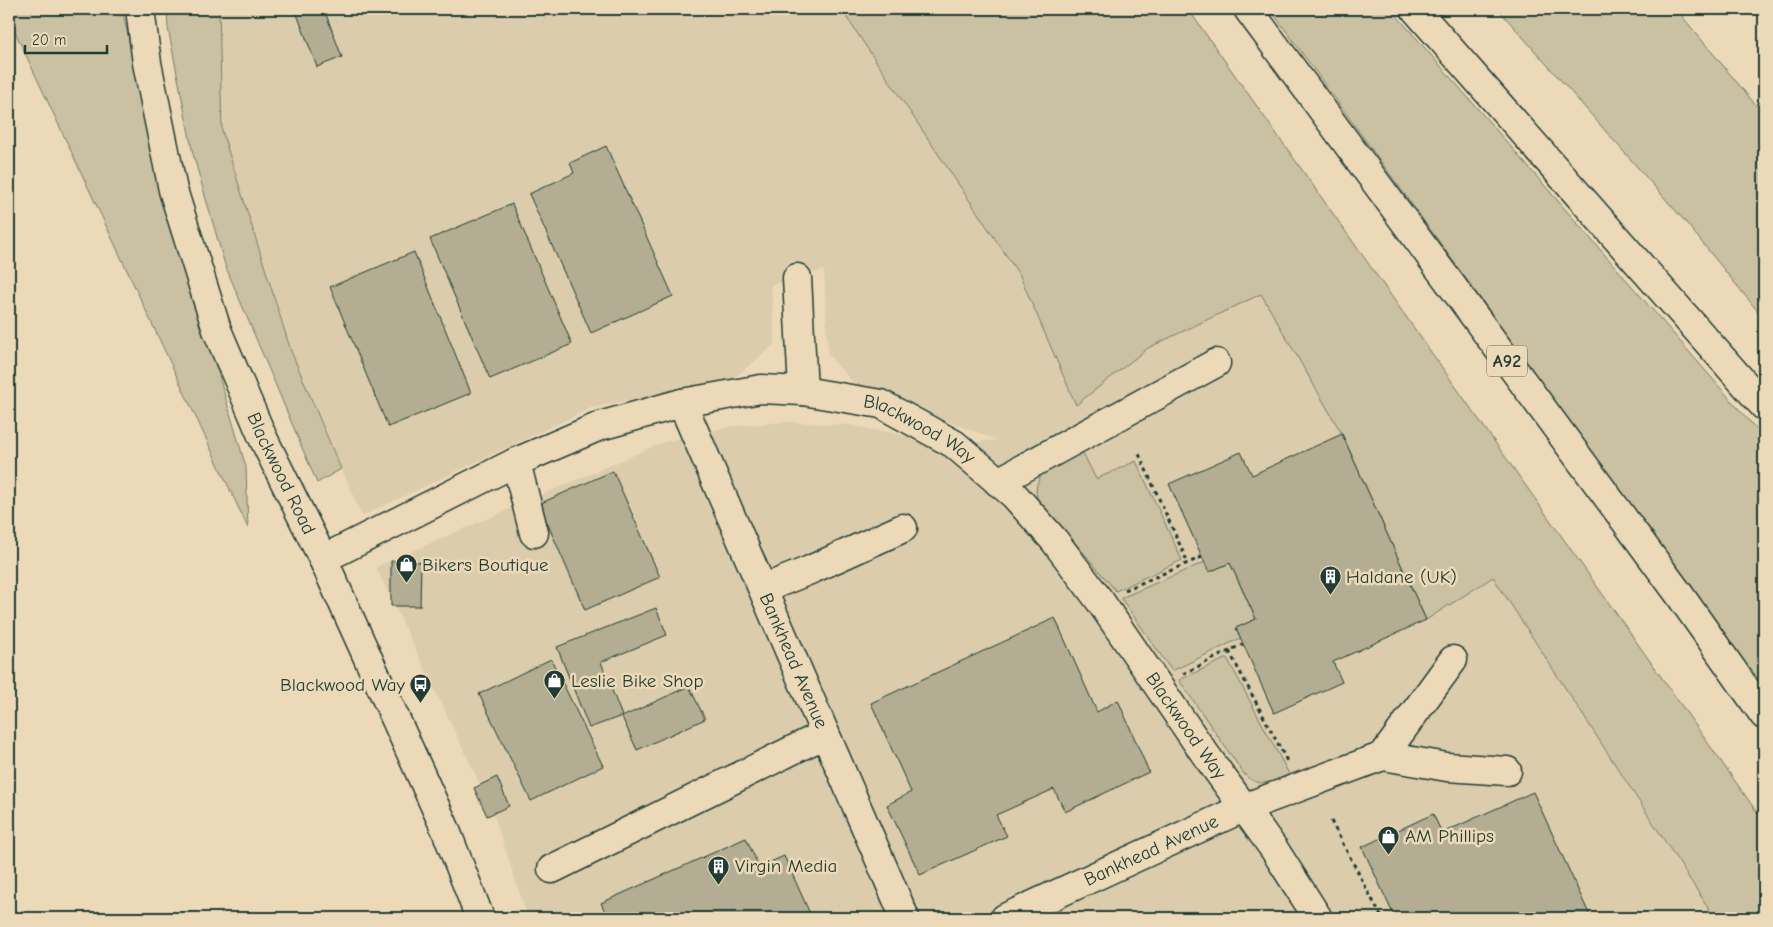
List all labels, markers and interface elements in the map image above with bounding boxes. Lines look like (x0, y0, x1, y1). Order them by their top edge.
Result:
scale bar (25, 22, 108, 54)
text: 20 m (32, 31, 66, 49)
road number: A92 (1487, 346, 1527, 376)
street label: Blackwood Way (862, 390, 980, 469)
street label: Blackwood Road (242, 409, 320, 538)
shop icon: Bikers Boutique (394, 553, 418, 584)
place label: Bikers Boutique (422, 554, 549, 576)
building icon: Haldane (UK) (1318, 565, 1342, 596)
place label: Haldane (UK) (1346, 566, 1457, 588)
street label: Bankhead Avenue (755, 590, 833, 732)
street label: Blackwood Way (1141, 668, 1231, 784)
shop icon: Leslie Bike Shop (543, 669, 567, 700)
place label: Leslie Bike Shop (571, 670, 704, 692)
bus stop icon: Blackwood Way (409, 673, 433, 704)
place label: Blackwood Way (280, 674, 405, 696)
street label: Bankhead Avenue (1081, 810, 1222, 891)
shop icon: AM Phillips (1377, 824, 1401, 855)
place label: AM Phillips (1405, 825, 1494, 847)
building icon: Virgin Media (707, 854, 731, 885)
place label: Virgin Media (735, 855, 837, 877)

